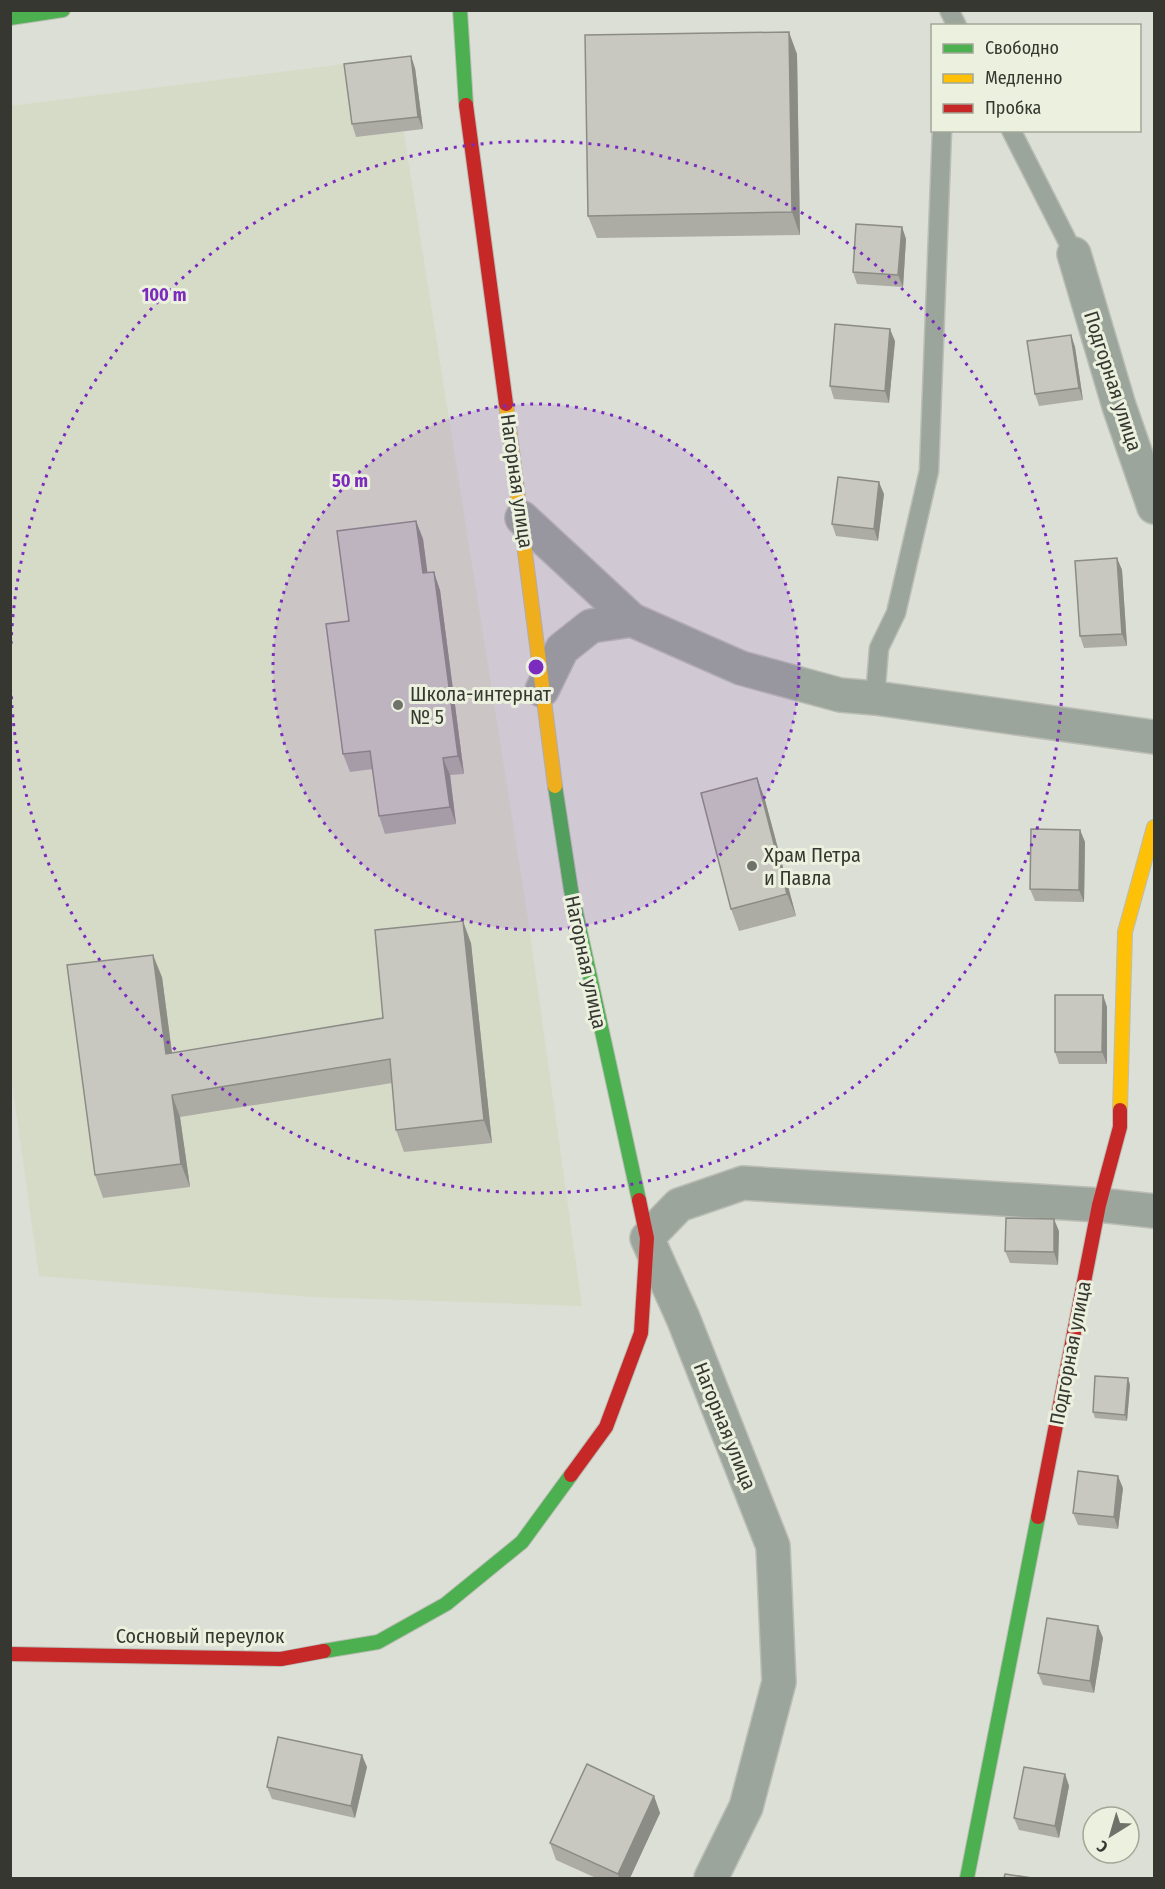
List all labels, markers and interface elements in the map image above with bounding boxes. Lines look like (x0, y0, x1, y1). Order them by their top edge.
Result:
legend (931, 24, 1141, 132)
text: Свободно (985, 37, 1059, 59)
text: Медленно (985, 67, 1063, 89)
text: Пробка (985, 97, 1041, 119)
text: 100 m (142, 284, 186, 306)
street label: Подгорная улица (1079, 308, 1147, 454)
street label: Нагорная улица (496, 412, 538, 550)
text: 50 m (332, 470, 368, 492)
centre of rings (526, 657, 546, 677)
place label: Школа-интернат № 5 (410, 682, 552, 729)
marker: Школа-интернат № 5 (391, 698, 405, 712)
place label: Храм Петра и Павла (764, 843, 861, 890)
marker: Храм Петра и Павла (745, 859, 759, 873)
street label: Нагорная улица (560, 893, 612, 1031)
street label: Подгорная улица (1044, 1279, 1096, 1427)
street label: Нагорная улица (688, 1359, 762, 1493)
street label: Сосновый переулок (116, 1624, 285, 1648)
north arrow (1081, 1805, 1141, 1865)
text: С (1093, 1836, 1111, 1857)

